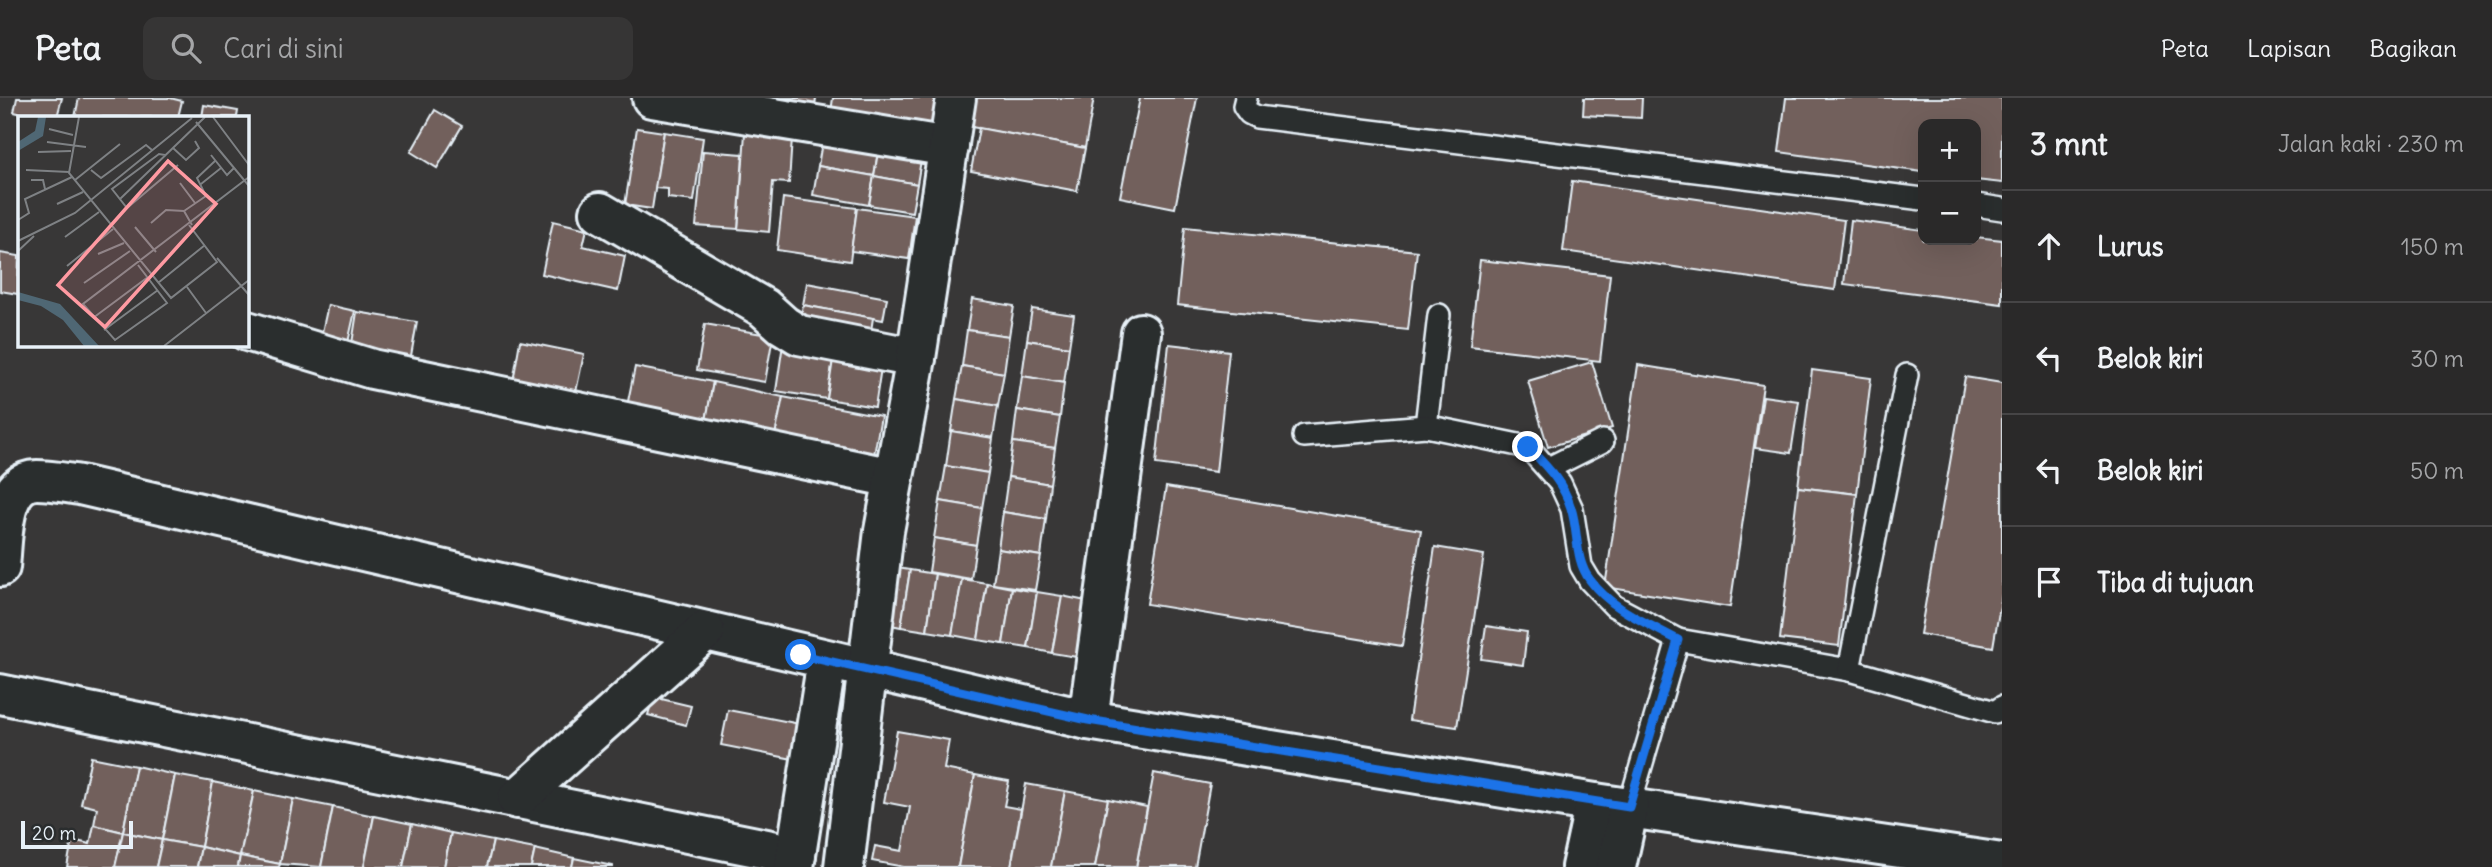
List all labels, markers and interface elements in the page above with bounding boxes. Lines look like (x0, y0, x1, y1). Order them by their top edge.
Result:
search box (143, 17, 633, 80)
text: Peta (35, 27, 101, 69)
icon: search (167, 29, 205, 67)
text: Cari di sini (223, 32, 344, 65)
text: Peta (2161, 33, 2209, 63)
text: Lapisan (2247, 33, 2331, 63)
text: Bagikan (2369, 33, 2457, 63)
inset map (18, 116, 248, 346)
map controls (1918, 119, 1981, 245)
button: + (1918, 119, 1981, 182)
text: 3 mnt (2030, 125, 2108, 163)
text: Jalan kaki · 230 m (2278, 129, 2464, 158)
button: − (1918, 182, 1981, 245)
icon: ahead (2030, 227, 2068, 265)
text: Lurus (2097, 230, 2164, 263)
text: 150 m (2401, 232, 2464, 261)
icon: left (2030, 339, 2068, 377)
text: Belok kiri (2097, 342, 2203, 375)
text: 30 m (2410, 344, 2464, 373)
route end (1512, 431, 1543, 462)
icon: left (2030, 451, 2068, 489)
text: Belok kiri (2097, 454, 2203, 487)
text: 50 m (2410, 456, 2464, 485)
icon: arrive (2030, 563, 2068, 601)
text: Tiba di tujuan (2097, 566, 2254, 599)
route start (785, 639, 816, 670)
scale bar (21, 818, 133, 850)
text: 20 m (32, 821, 76, 845)

